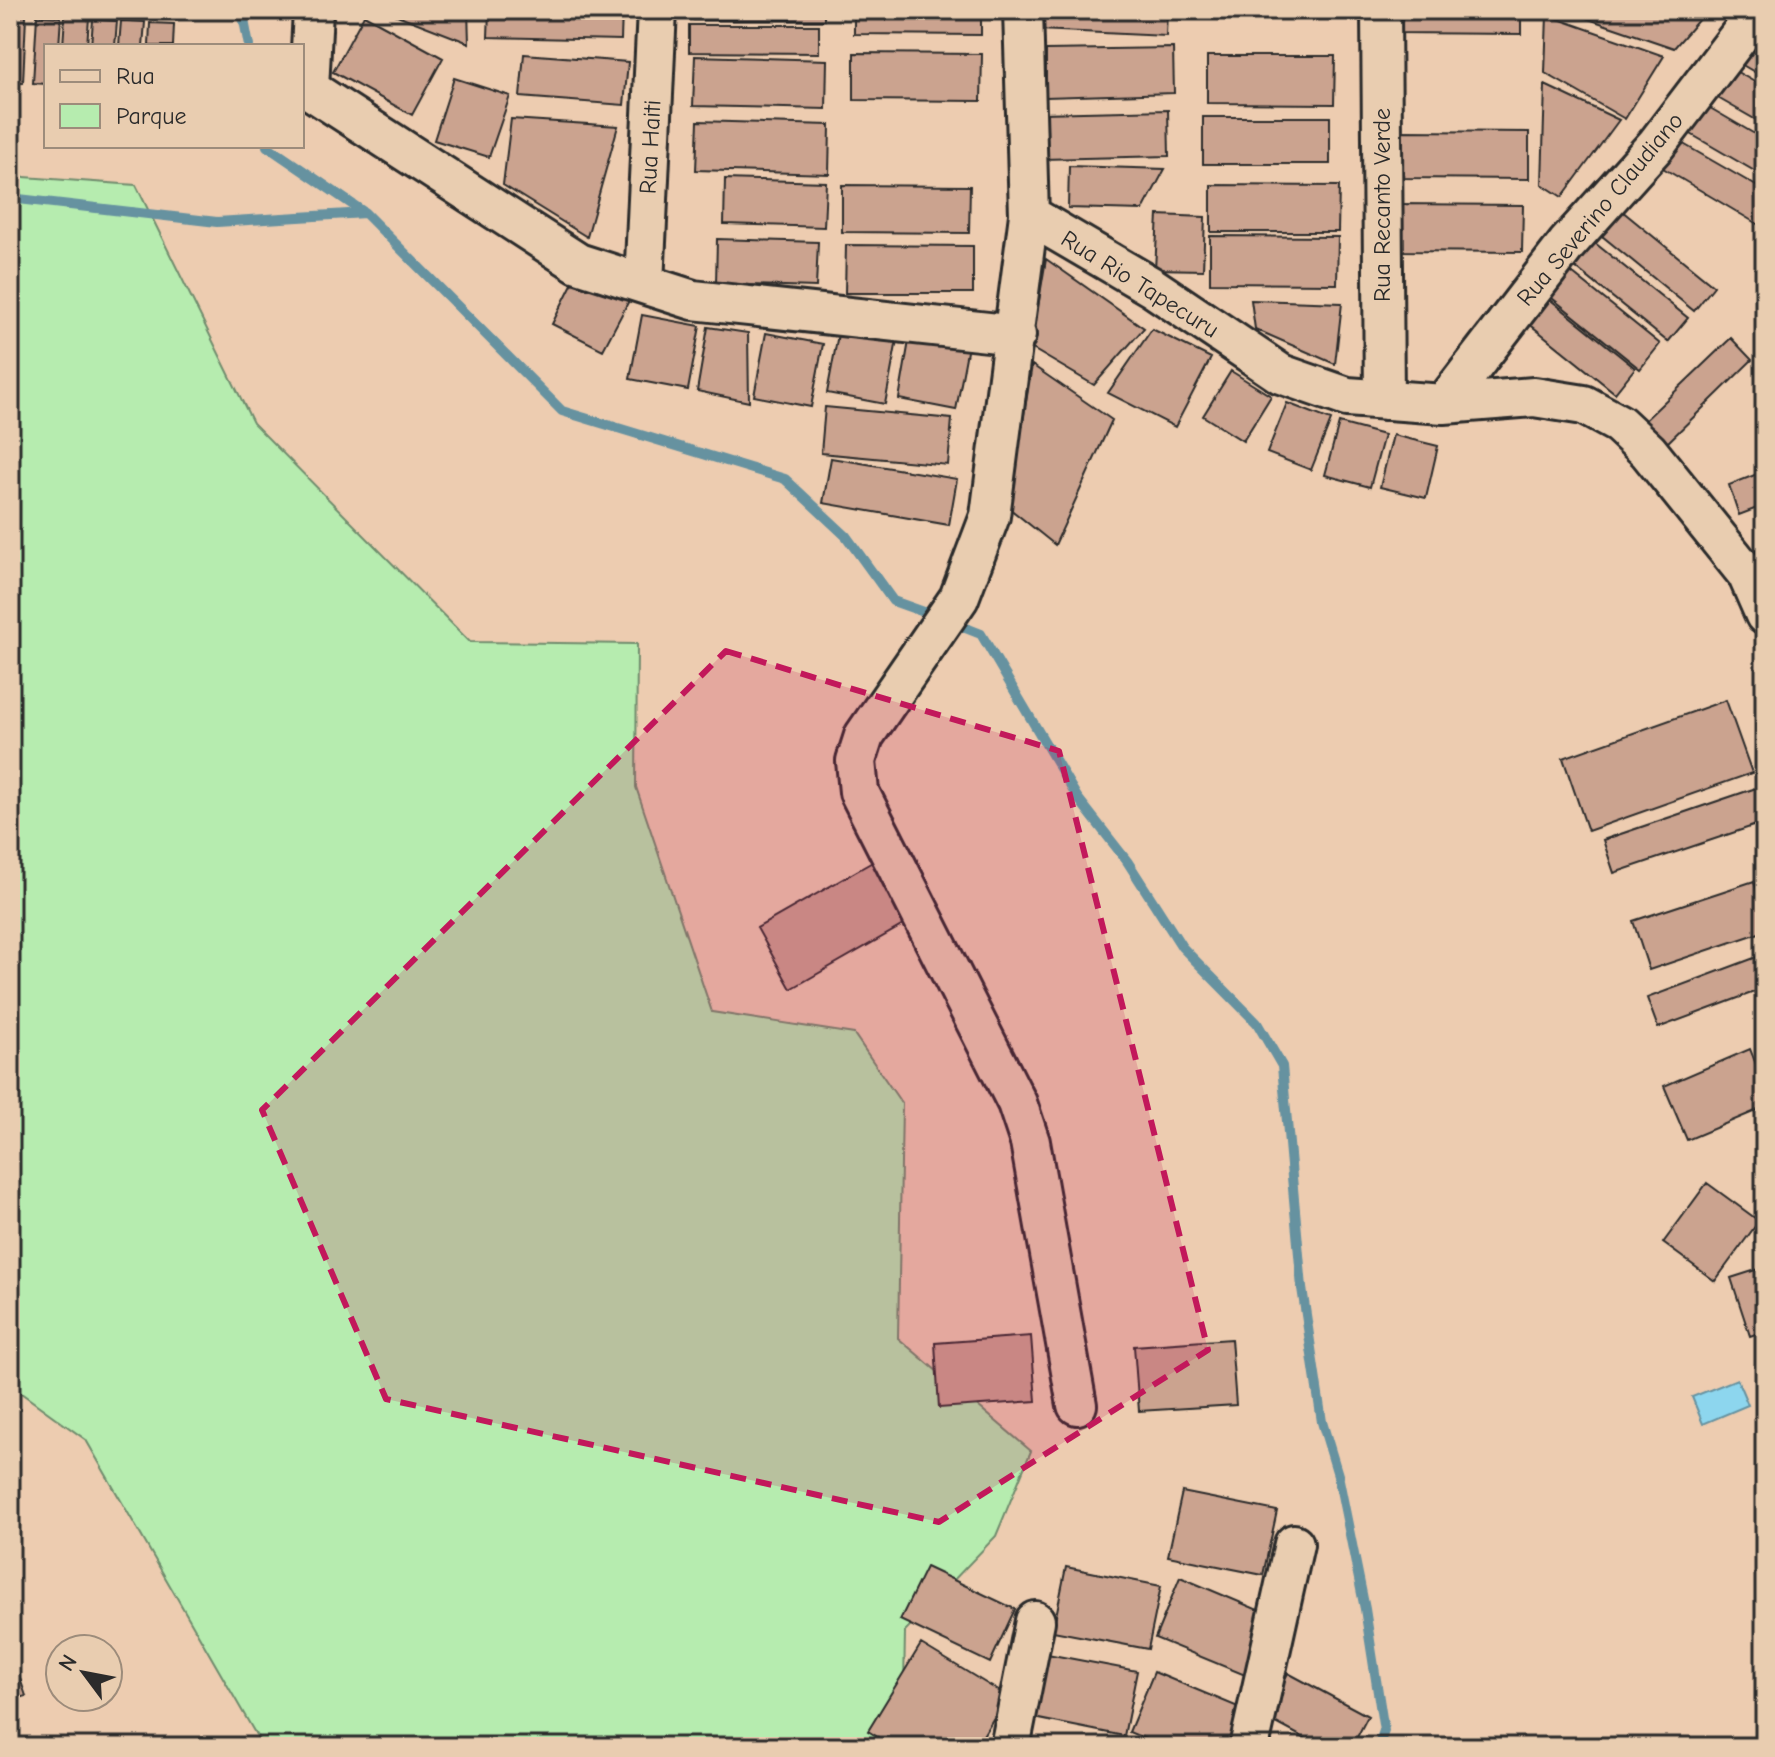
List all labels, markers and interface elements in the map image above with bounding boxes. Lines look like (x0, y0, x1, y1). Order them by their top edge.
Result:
legend (44, 44, 304, 148)
text: Rua (116, 62, 155, 90)
street label: Rua Haiti (634, 99, 666, 195)
text: Parque (116, 102, 187, 130)
street label: Rua Severino Claudiano (1511, 107, 1689, 311)
street label: Rua Recanto Verde (1368, 108, 1396, 302)
street label: Rua Rio Tapecuru (1056, 224, 1224, 344)
north arrow (44, 1633, 124, 1713)
text: N (53, 1650, 83, 1676)

